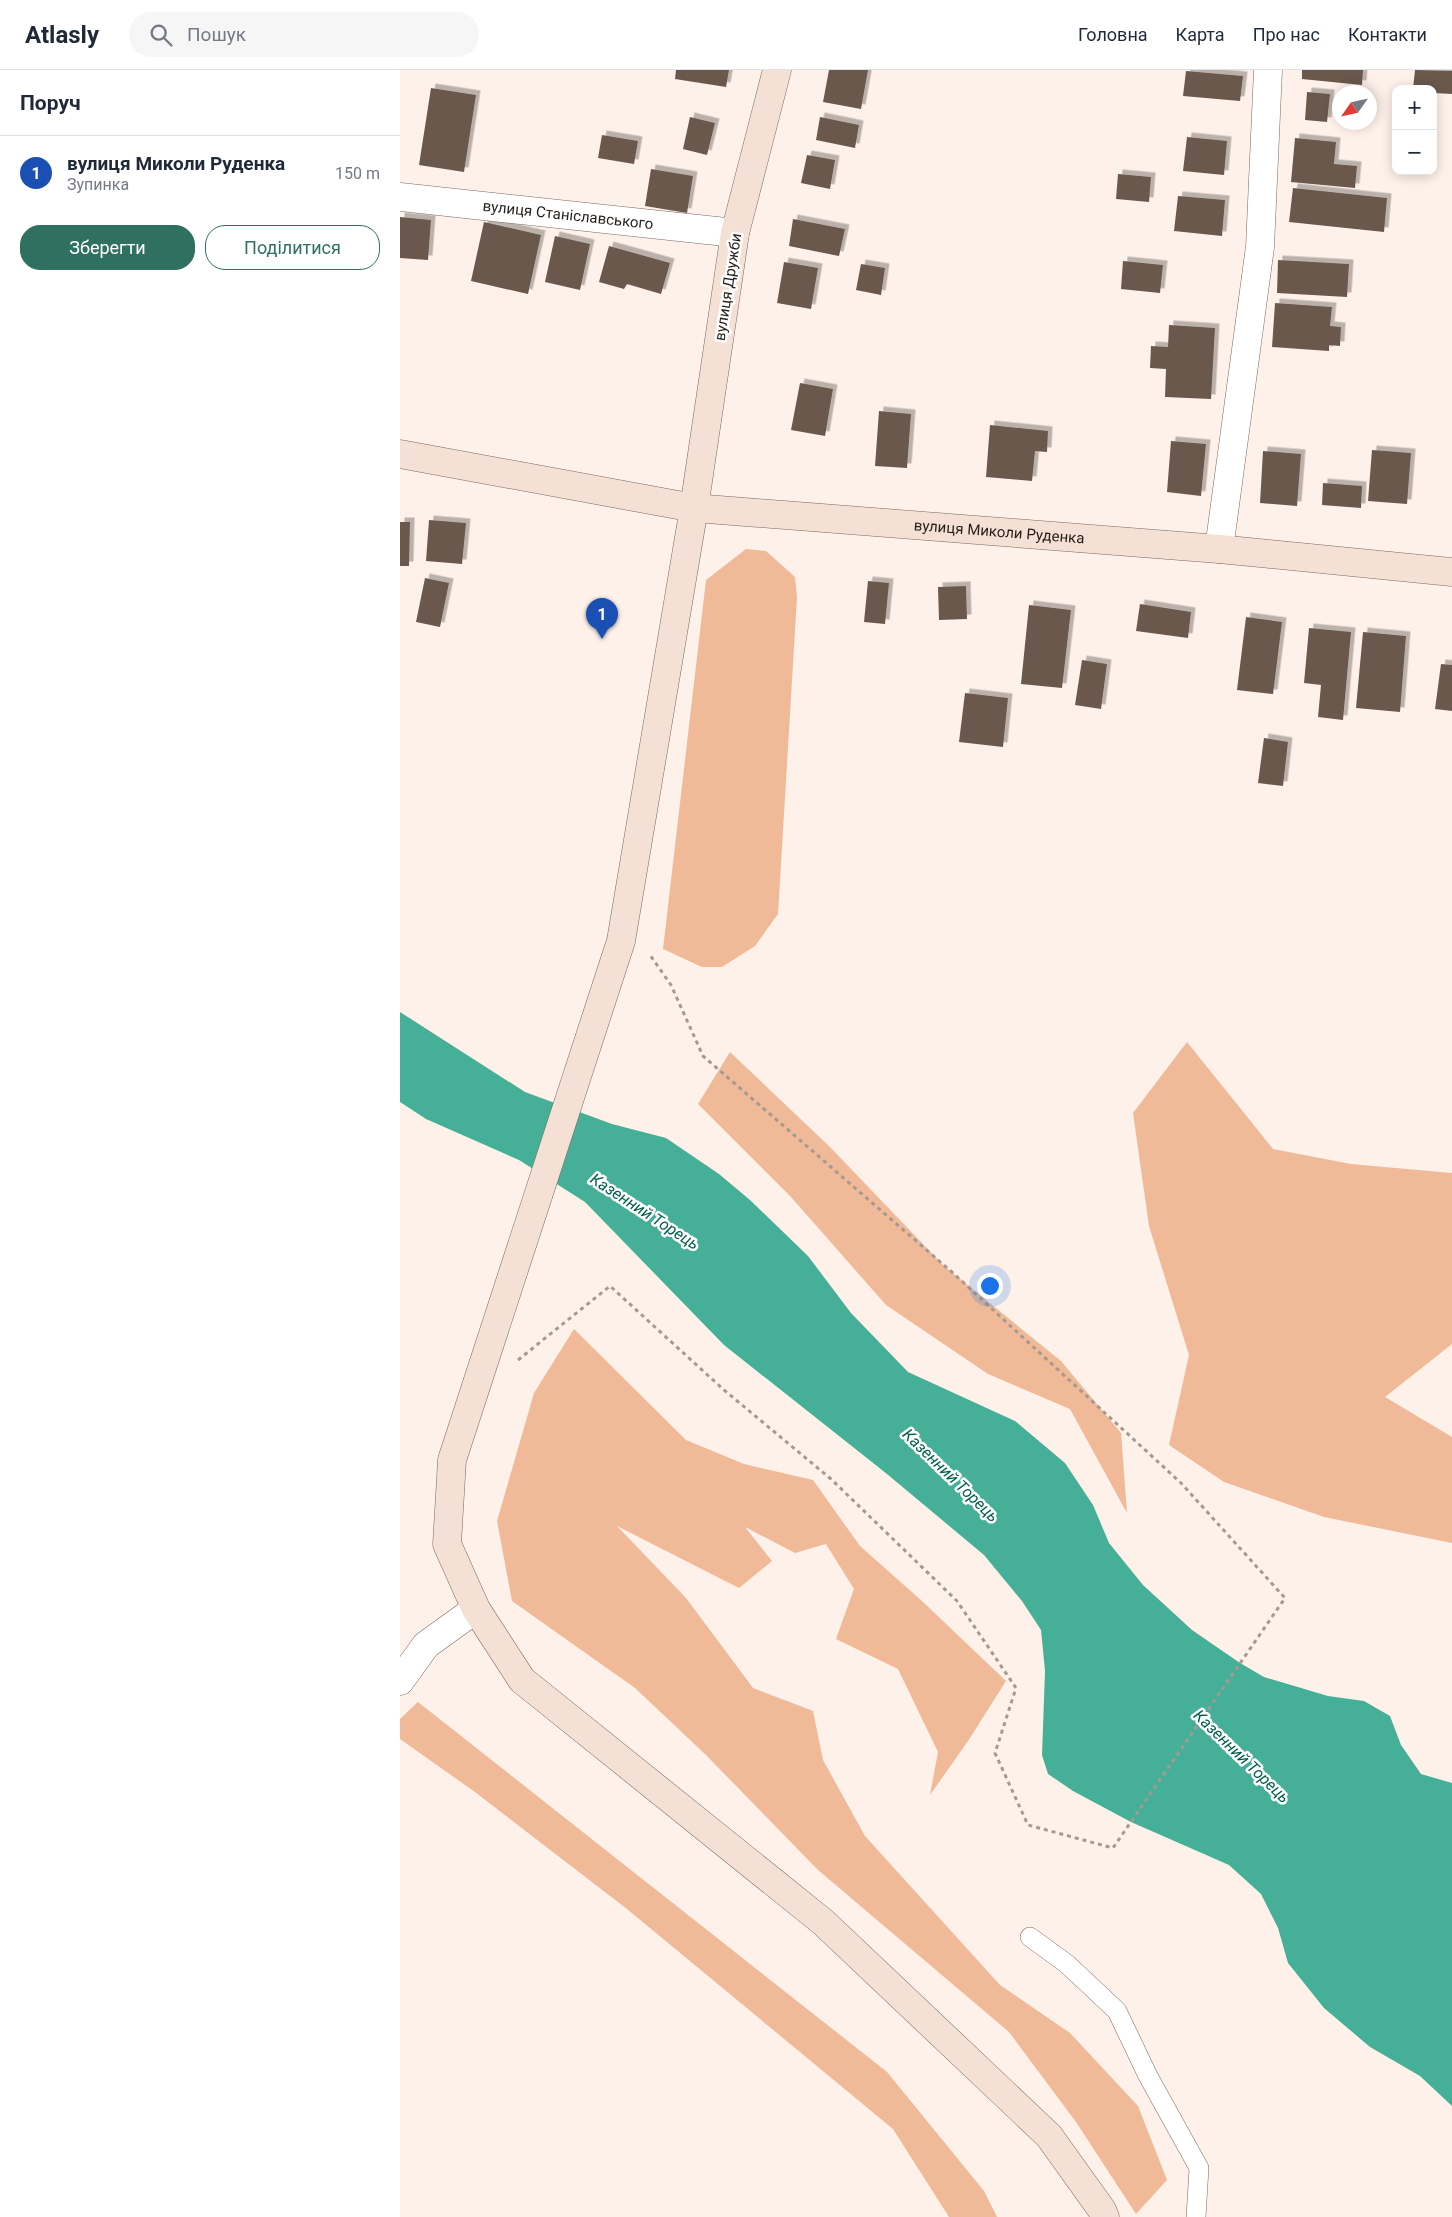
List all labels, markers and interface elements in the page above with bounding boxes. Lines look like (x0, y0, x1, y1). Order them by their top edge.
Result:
search box (129, 12, 479, 57)
text: Atlasly (25, 21, 99, 49)
icon: search (147, 21, 175, 49)
text: Пошук (187, 23, 246, 46)
text: Головна (1078, 24, 1148, 45)
text: Карта (1176, 24, 1225, 45)
text: Про нас (1253, 24, 1320, 45)
text: Контакти (1348, 24, 1427, 45)
north arrow (1332, 85, 1377, 130)
map controls (1392, 85, 1437, 175)
button: + (1392, 85, 1437, 130)
text: Поруч (20, 91, 81, 115)
button: − (1392, 130, 1437, 175)
text: вулиця Миколи Руденка (67, 152, 285, 175)
text: 1 (31, 164, 41, 183)
text: 150 m (335, 164, 380, 183)
text: Зупинка (67, 175, 129, 194)
street label: вулиця Станіславського (482, 197, 654, 233)
button: Зберегти (20, 225, 195, 270)
button: Поділитися (205, 225, 380, 270)
street label: вулиця Дружби (711, 232, 745, 342)
street label: вулиця Миколи Руденка (913, 516, 1085, 547)
pin: 1 (586, 598, 618, 639)
water label: Казенний Торець (587, 1169, 703, 1254)
your location (977, 1273, 1003, 1299)
water label: Казенний Торець (899, 1425, 1003, 1526)
water label: Казенний Торець (1190, 1706, 1294, 1807)

